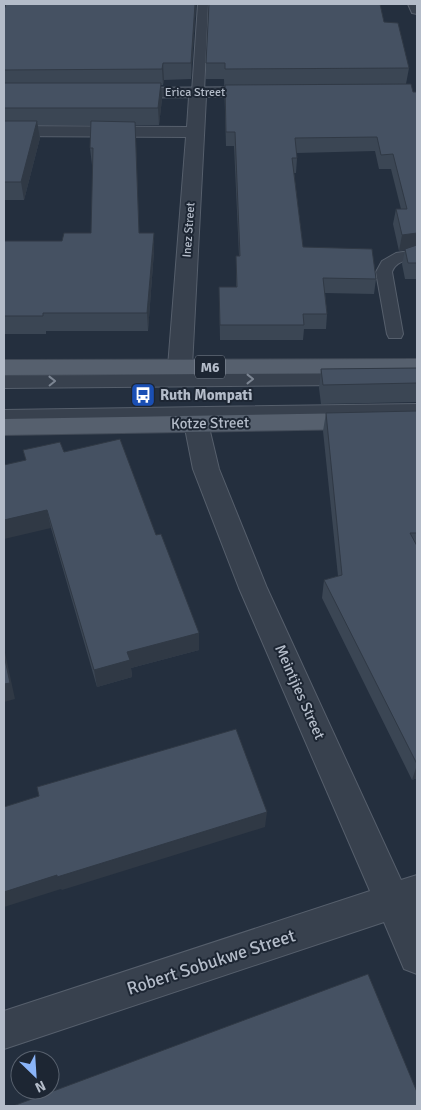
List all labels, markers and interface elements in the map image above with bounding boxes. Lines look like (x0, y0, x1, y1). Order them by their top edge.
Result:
street label: Erica Street (165, 85, 225, 100)
street label: Inez Street (180, 202, 198, 258)
road number: M6 (195, 356, 225, 378)
one-way arrow (246, 374, 254, 384)
one-way arrow (49, 376, 57, 386)
bus stop icon: Ruth Mompati (130, 382, 156, 408)
place label: Ruth Mompati (160, 386, 252, 404)
street label: Kotze Street (171, 413, 249, 433)
street label: Meintjies Street (271, 642, 329, 742)
street label: Robert Sobukwe Street (124, 924, 298, 1000)
north arrow (10, 1050, 60, 1100)
text: N (32, 1077, 48, 1096)

